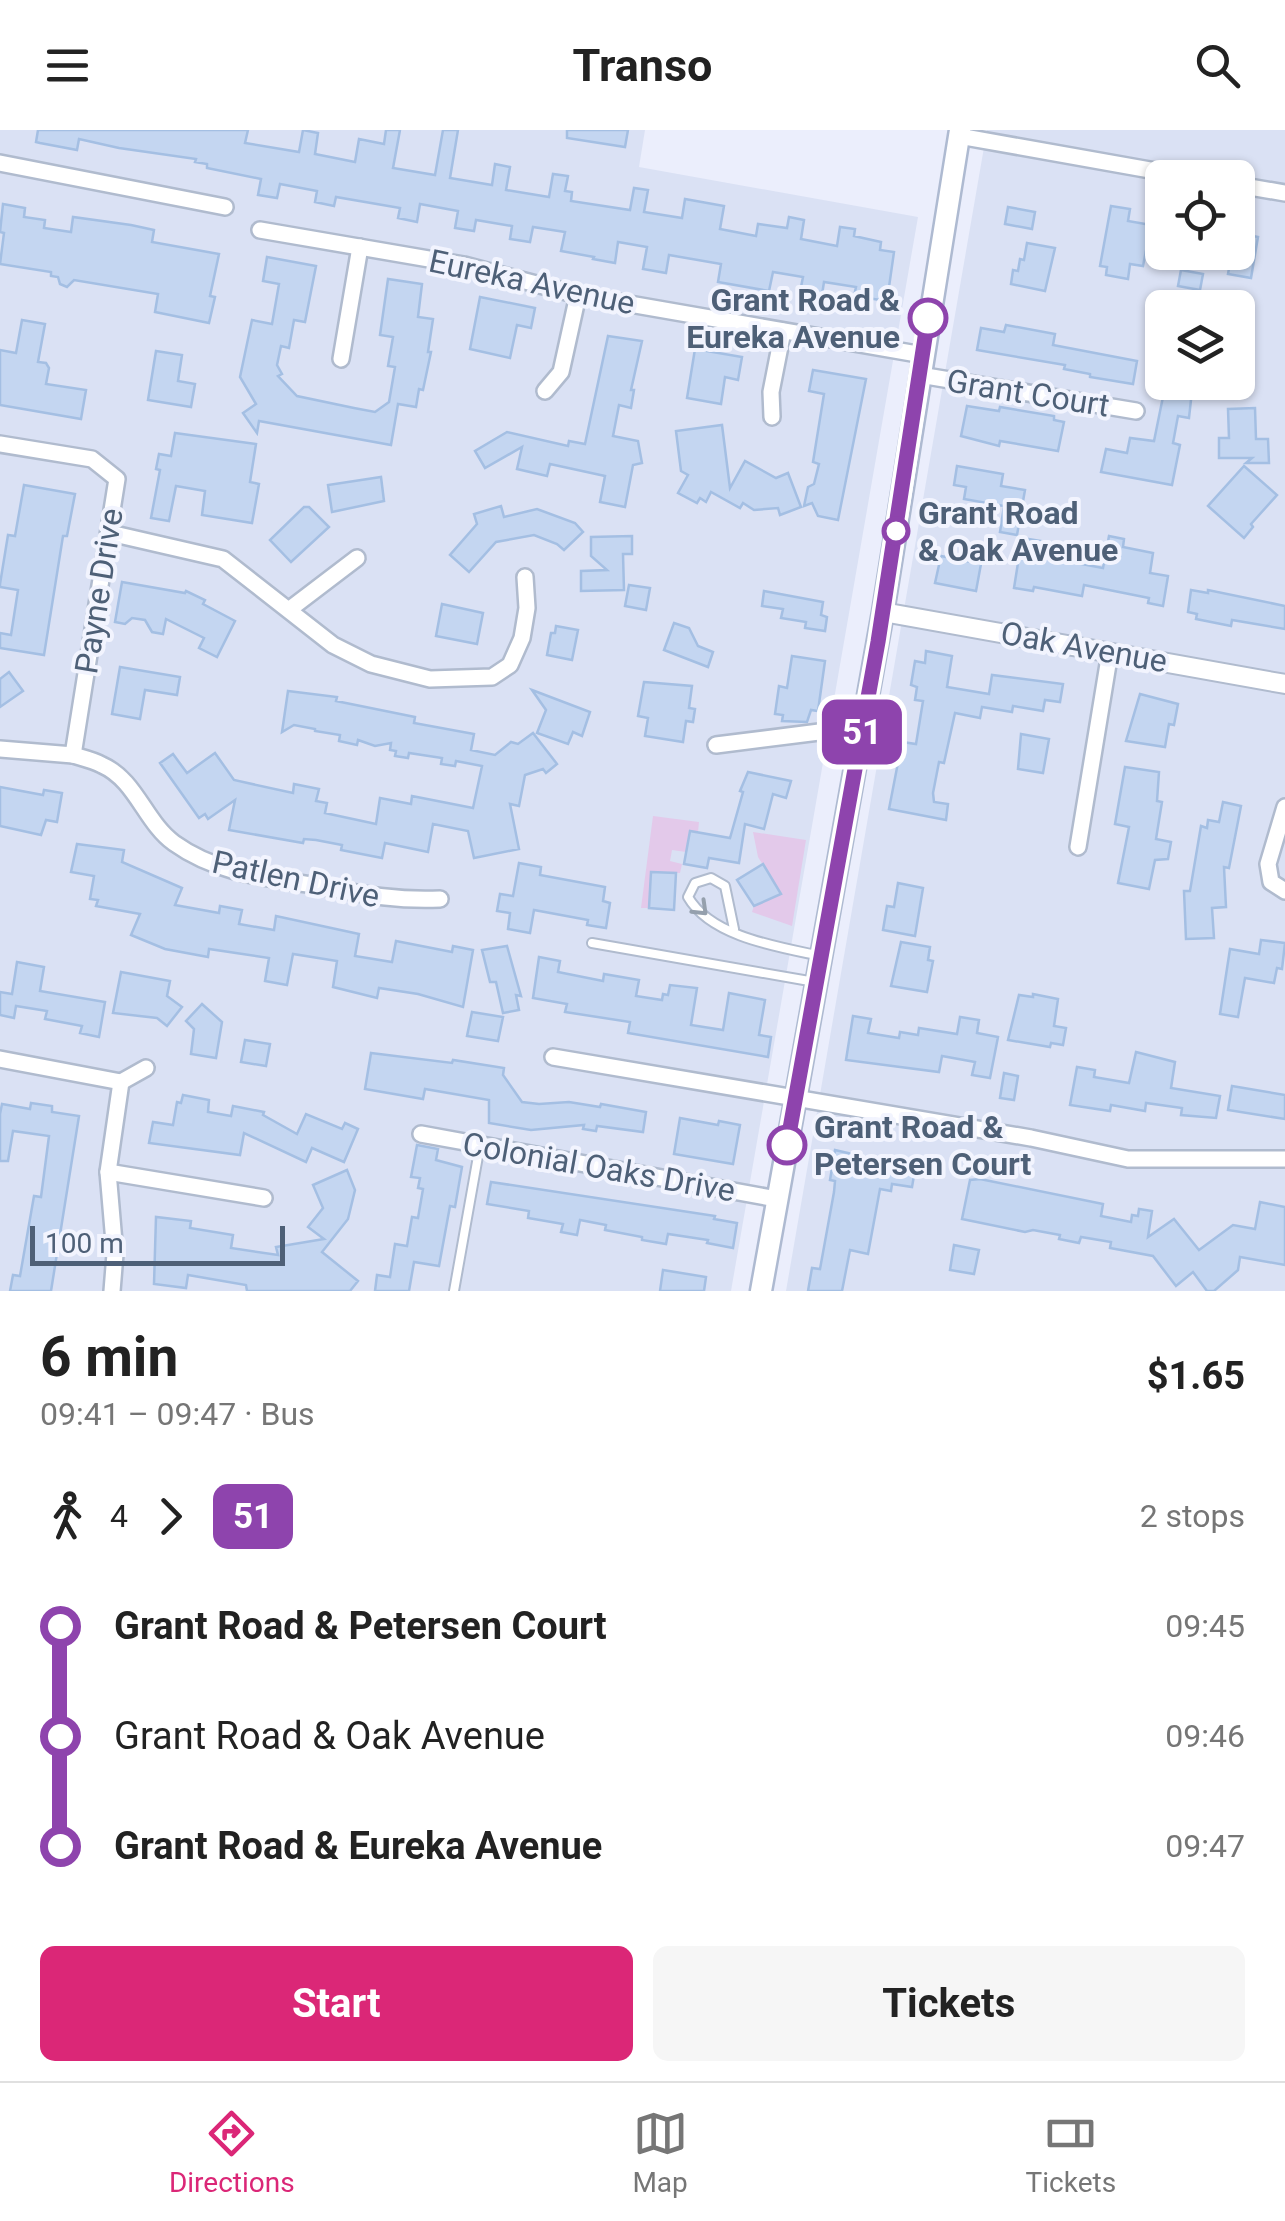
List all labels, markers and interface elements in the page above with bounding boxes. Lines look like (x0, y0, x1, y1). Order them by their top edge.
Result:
icon: menu (40, 38, 95, 93)
icon: search (1190, 38, 1245, 93)
text: Transo (573, 39, 712, 92)
map controls (1145, 160, 1255, 400)
button: locate (1145, 160, 1255, 270)
street label: Eureka Avenue (426, 242, 638, 322)
place label: Grant Road & Eureka Avenue (686, 281, 900, 356)
button: layers (1145, 290, 1255, 400)
marker: Grant Road & Eureka Avenue (909, 299, 947, 337)
street label: Grant Court (944, 361, 1112, 425)
place label: Grant Road & Oak Avenue (918, 494, 1118, 569)
street label: Payne Drive (67, 506, 131, 676)
marker: Grant Road & Oak Avenue (883, 518, 909, 544)
street label: Oak Avenue (998, 614, 1170, 680)
line badge: 51 (817, 700, 907, 764)
text: 51 (842, 712, 882, 753)
street label: Patlen Drive (209, 843, 383, 915)
one-way arrow (689, 897, 707, 915)
place label: Grant Road & Petersen Court (814, 1108, 1032, 1183)
street label: Colonial Oaks Drive (460, 1124, 738, 1210)
marker: Grant Road & Petersen Court (768, 1126, 806, 1164)
scale bar (30, 1221, 285, 1266)
text: 100 m (45, 1227, 124, 1260)
text: 6 min (40, 1325, 178, 1389)
text: $1.65 (1147, 1354, 1245, 1398)
text: 09:41 – 09:47 · Bus (40, 1395, 315, 1433)
icon: walk (40, 1489, 95, 1544)
icon: forward (143, 1489, 198, 1544)
text: 51 (233, 1496, 273, 1537)
text: 4 (110, 1497, 128, 1535)
text: 2 stops (1140, 1497, 1245, 1535)
text: Grant Road & Petersen Court (114, 1604, 607, 1648)
text: 09:45 (1165, 1607, 1245, 1645)
text: Grant Road & Oak Avenue (114, 1714, 545, 1758)
text: 09:46 (1165, 1717, 1245, 1755)
text: Grant Road & Eureka Avenue (114, 1824, 602, 1868)
text: 09:47 (1165, 1827, 1245, 1865)
button: Start (40, 1946, 633, 2061)
button: Tickets (653, 1946, 1245, 2061)
tab: Directions (169, 2106, 295, 2199)
tab: Map (632, 2106, 688, 2199)
tab: Tickets (1026, 2106, 1116, 2199)

